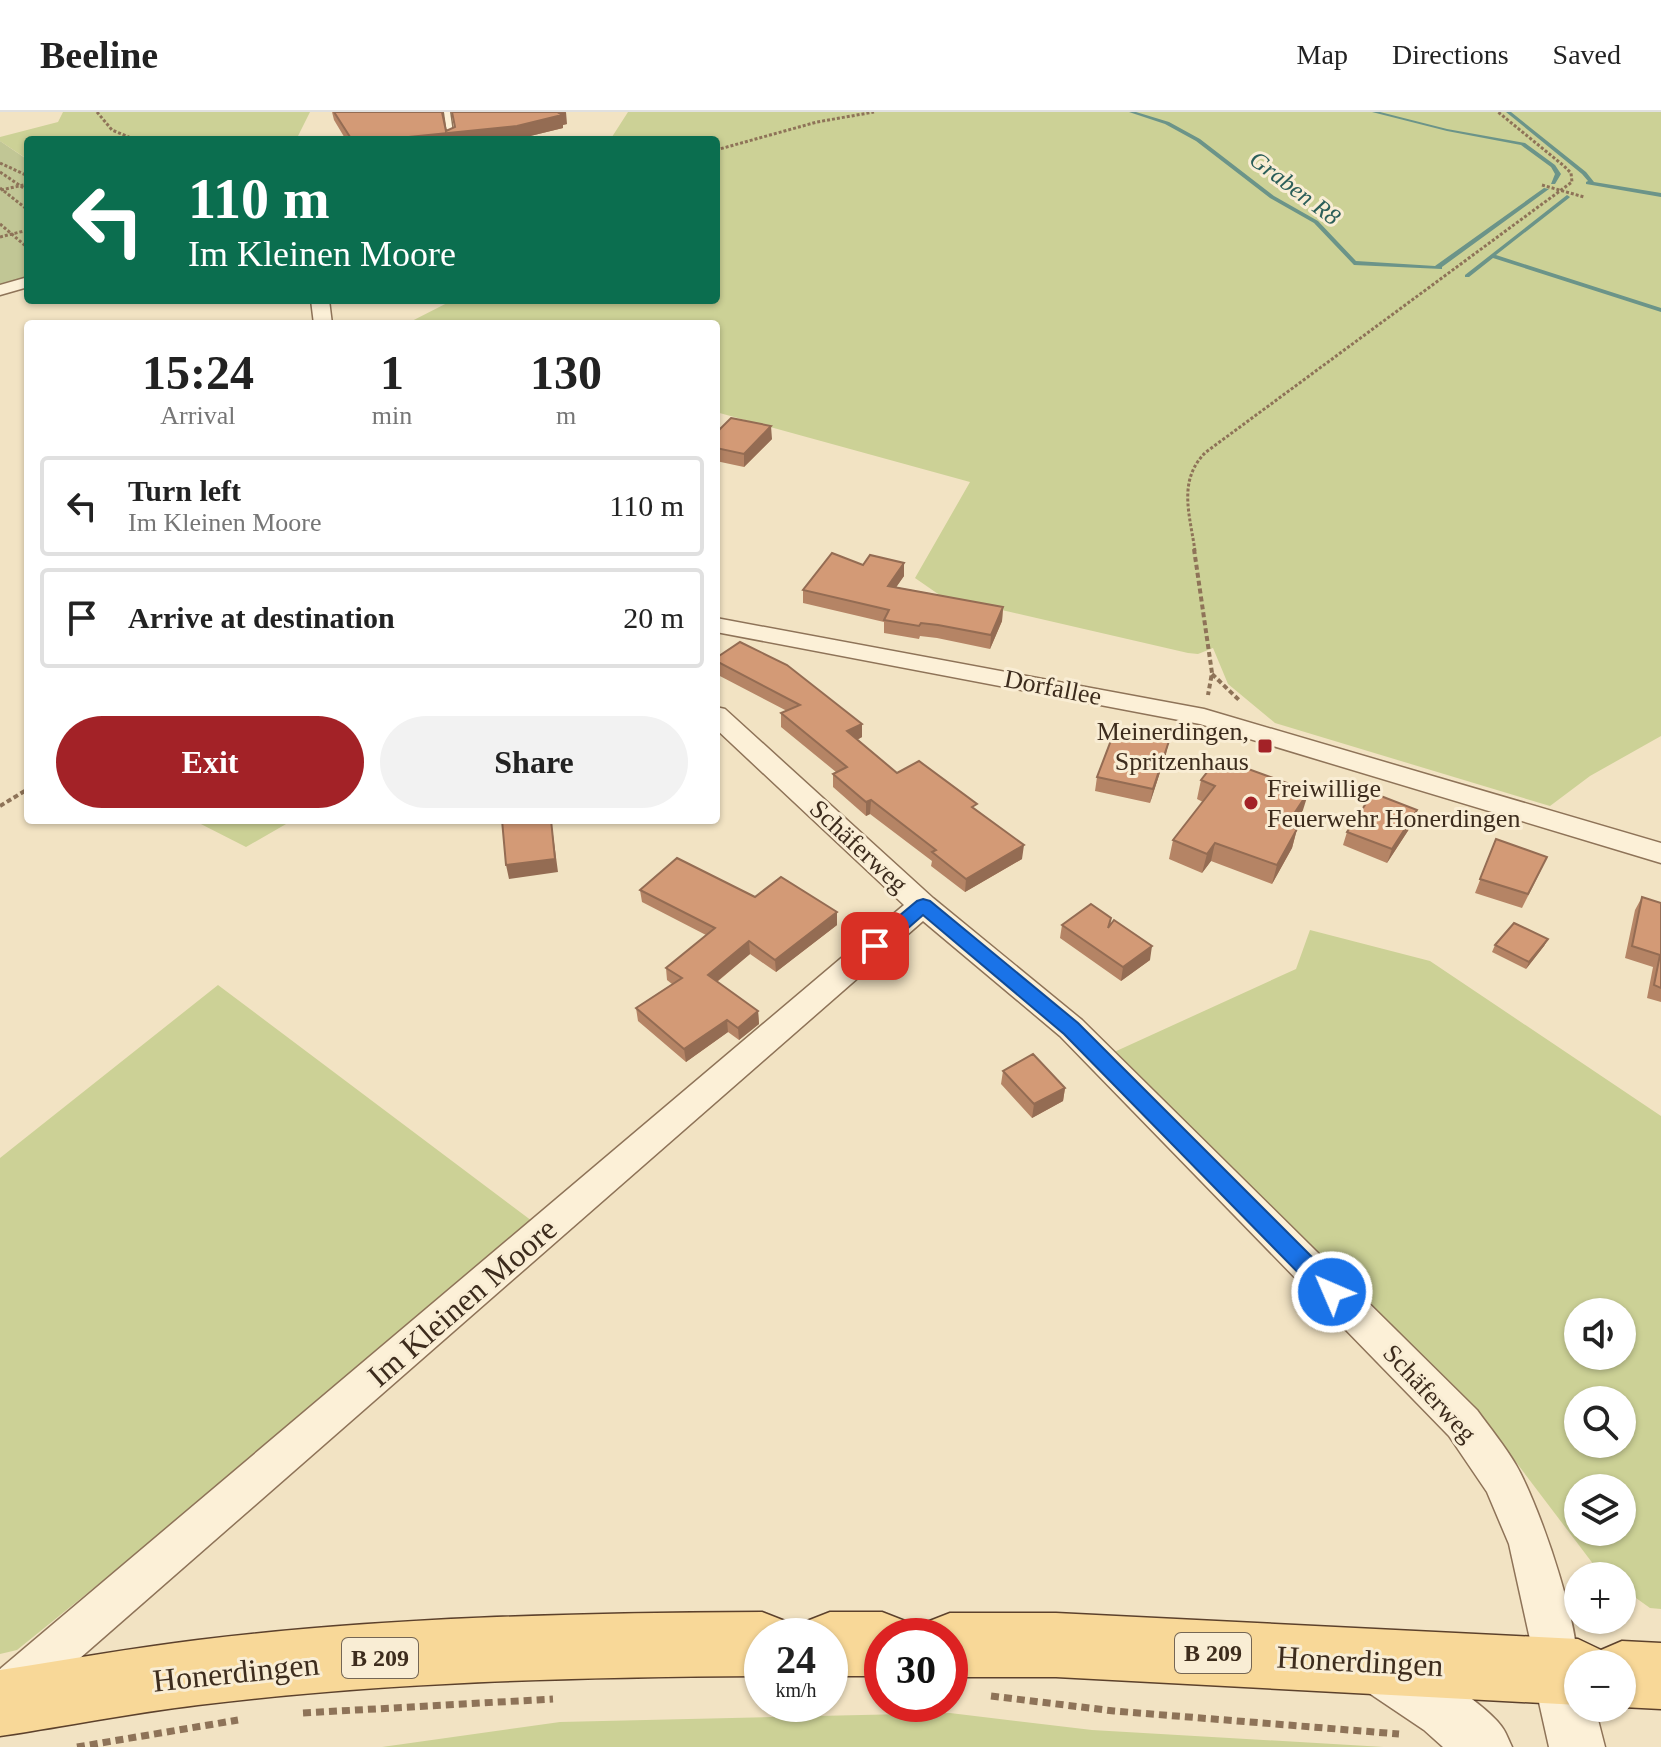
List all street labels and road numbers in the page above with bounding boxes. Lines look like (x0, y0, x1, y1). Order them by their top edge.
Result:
street label: Dorfallee (1002, 664, 1104, 711)
street label: Schäferweg (804, 794, 913, 899)
street label: Im Kleinen Moore (360, 1210, 564, 1394)
street label: Schäferweg (1377, 1339, 1482, 1448)
road number: B 209 (1175, 1633, 1251, 1673)
road number: B 209 (342, 1638, 418, 1678)
street label: Honerdingen (1276, 1639, 1444, 1683)
street label: Honerdingen (151, 1645, 321, 1699)

